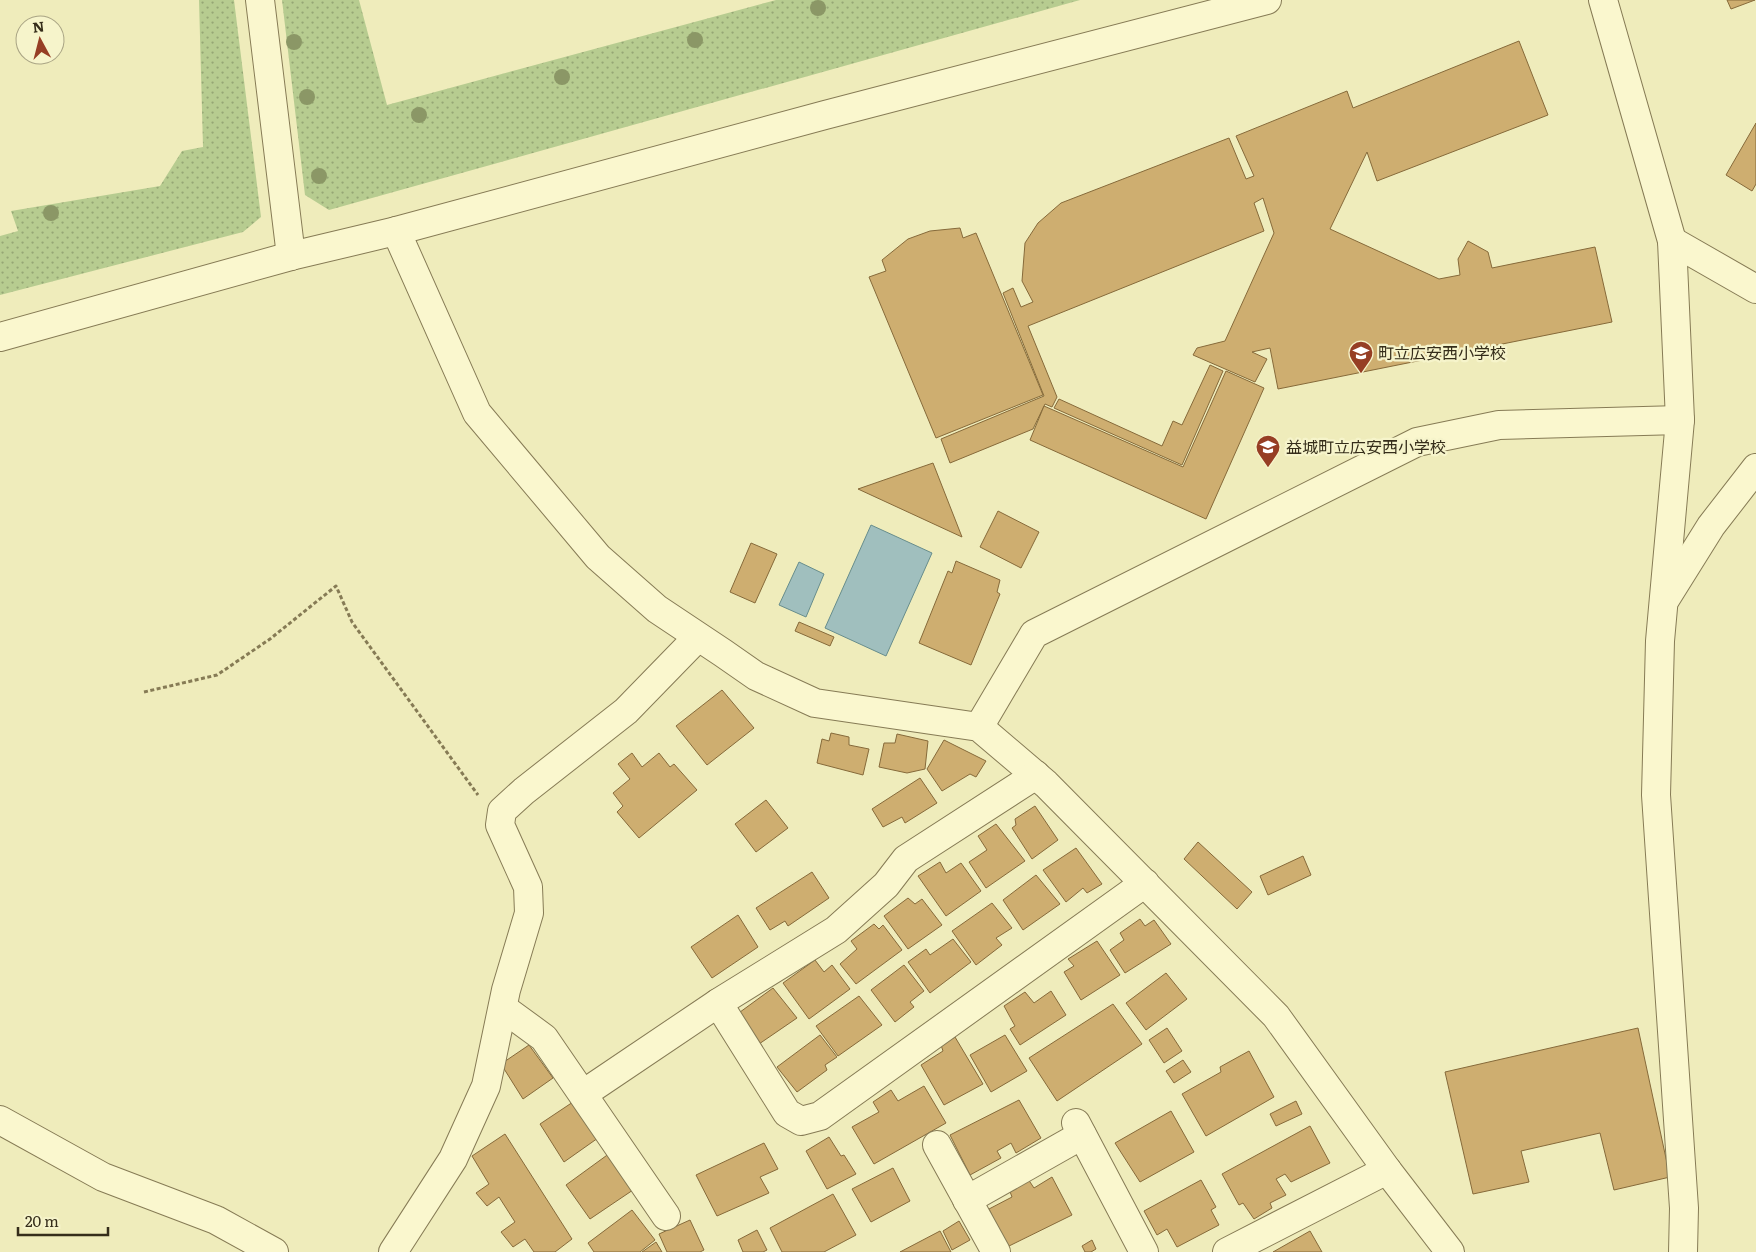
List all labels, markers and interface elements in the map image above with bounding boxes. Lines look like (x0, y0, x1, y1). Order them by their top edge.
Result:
north arrow (15, 15, 65, 65)
text: N (31, 15, 46, 37)
school or university icon: 町立広安西小学校 (1348, 340, 1374, 374)
place label: 町立広安西小学校 (1378, 340, 1506, 364)
school or university icon: 益城町立広安西小学校 (1255, 434, 1281, 468)
place label: 益城町立広安西小学校 (1286, 434, 1446, 458)
scale bar (18, 1204, 108, 1236)
text: 20 m (25, 1209, 59, 1232)

